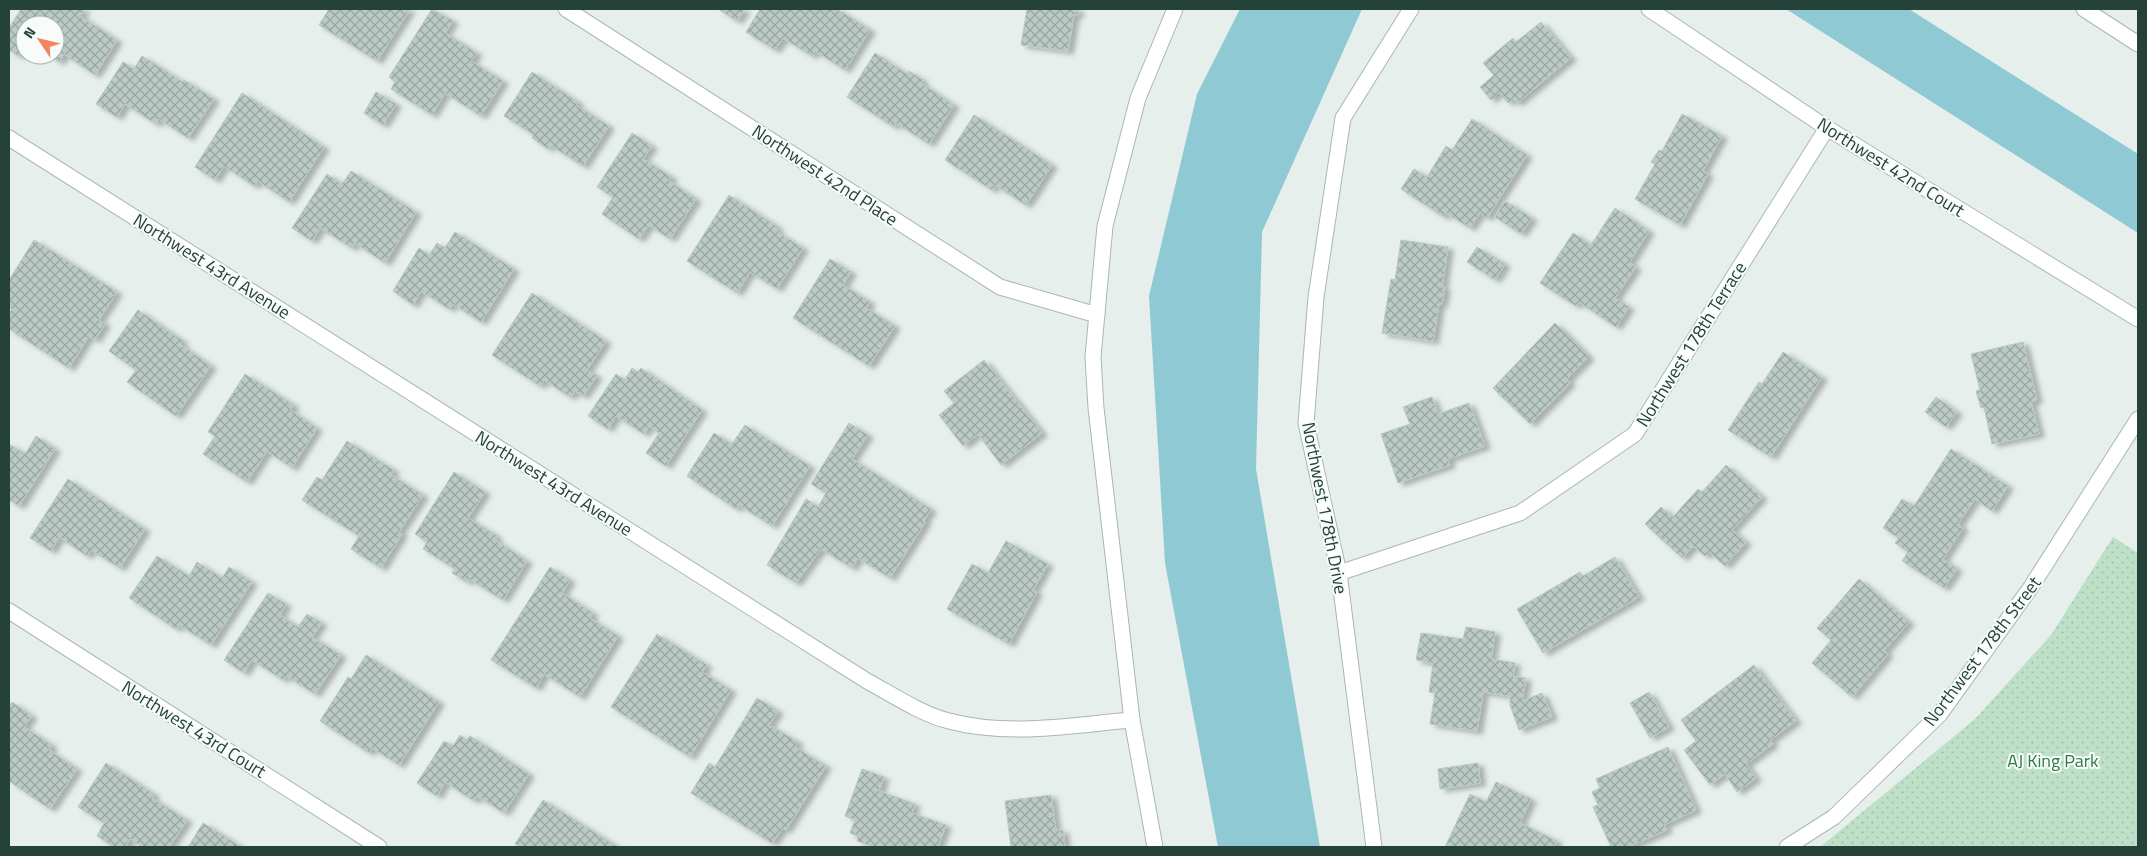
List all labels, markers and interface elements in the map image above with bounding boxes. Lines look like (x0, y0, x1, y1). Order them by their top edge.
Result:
north arrow (15, 15, 65, 65)
text: N (18, 22, 40, 42)
street label: Northwest 42nd Court (1812, 111, 1971, 224)
street label: Northwest 42nd Place (747, 118, 903, 232)
street label: Northwest 43rd Avenue (128, 207, 296, 325)
street label: Northwest 178th Terrace (1629, 256, 1753, 432)
street label: Northwest 178th Drive (1295, 420, 1355, 596)
street label: Northwest 43rd Avenue (470, 424, 638, 542)
street label: Northwest 178th Street (1917, 570, 2048, 732)
street label: Northwest 43rd Court (116, 674, 272, 785)
park label: AJ King Park (2007, 747, 2099, 774)

